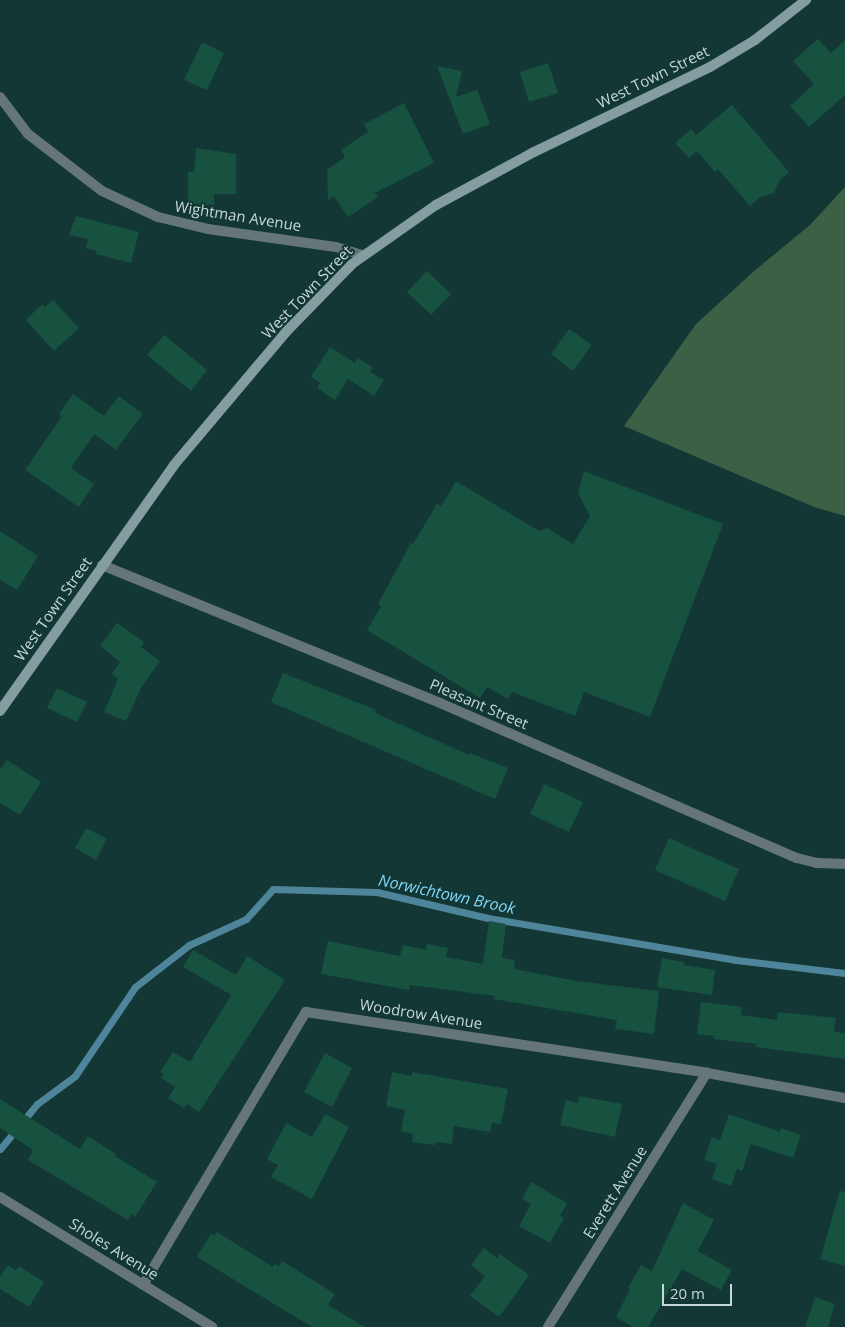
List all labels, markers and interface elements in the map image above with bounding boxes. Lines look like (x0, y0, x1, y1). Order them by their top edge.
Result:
street label: West Town Street (594, 42, 712, 112)
street label: Wightman Avenue (173, 197, 303, 235)
street label: West Town Street (258, 242, 356, 342)
street label: West Town Street (10, 554, 96, 664)
street label: Pleasant Street (427, 675, 531, 733)
water label: Norwichtown Brook (377, 870, 517, 918)
street label: Woodrow Avenue (358, 995, 484, 1033)
street label: Everett Avenue (579, 1142, 651, 1242)
street label: Sholes Avenue (66, 1214, 162, 1284)
scale bar (665, 1274, 735, 1306)
text: 20 m (670, 1283, 705, 1303)

